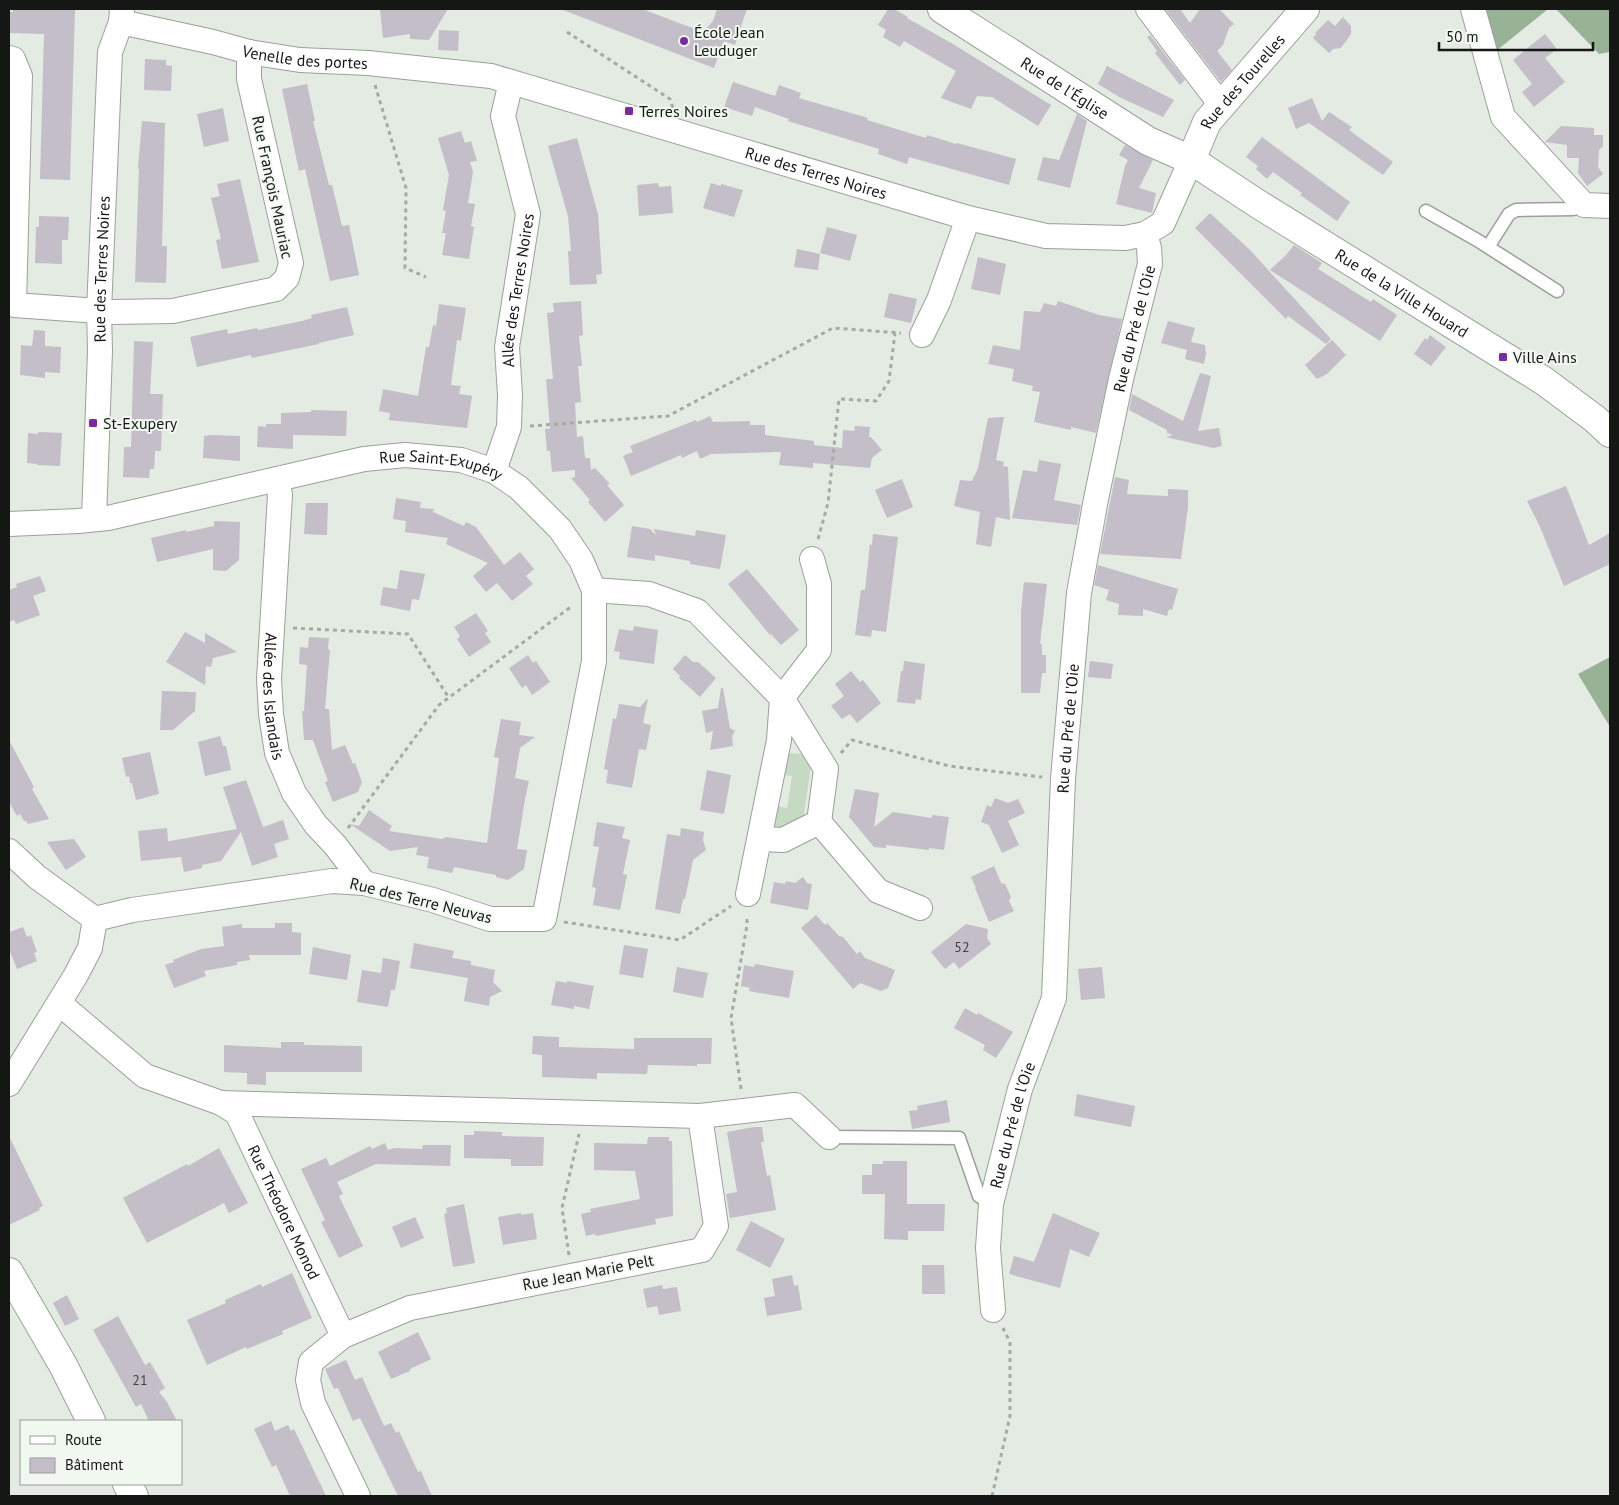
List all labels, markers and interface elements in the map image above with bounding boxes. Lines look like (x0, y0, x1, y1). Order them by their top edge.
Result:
scale bar (1439, 20, 1593, 52)
place label: École Jean Leuduger (694, 22, 765, 60)
text: 50 m (1446, 27, 1479, 46)
street label: Rue des Tourelles (1195, 29, 1289, 131)
marker: École Jean Leuduger (678, 35, 690, 47)
street label: Venelle des portes (239, 40, 369, 73)
street label: Rue de l'Église (1017, 52, 1113, 123)
place label: Terres Noires (639, 101, 728, 121)
marker: Terres Noires (623, 105, 635, 117)
street label: Rue François Mauriac (248, 114, 298, 260)
street label: Rue des Terres Noires (743, 142, 889, 203)
street label: Rue des Terres Noires (89, 195, 114, 343)
street label: Allée des Terres Noires (497, 212, 538, 368)
street label: Rue de la Ville Houard (1332, 244, 1472, 342)
street label: Rue du Pré de l'Oie (1109, 263, 1159, 394)
place label: Ville Ains (1512, 347, 1577, 367)
marker: Ville Ains (1497, 351, 1509, 363)
place label: St-Exupery (103, 413, 178, 433)
marker: St-Exupery (87, 417, 99, 429)
street label: Rue Saint-Exupéry (378, 445, 507, 484)
street label: Allée des Islandais (259, 632, 289, 763)
street label: Rue du Pré de l'Oie (1052, 663, 1083, 794)
street label: Rue des Terre Neuvas (348, 873, 494, 927)
house number: 52 (954, 938, 970, 956)
street label: Rue du Pré de l'Oie (985, 1059, 1039, 1190)
street label: Rue Théodore Monod (244, 1142, 325, 1282)
street label: Rue Jean Marie Pelt (521, 1249, 656, 1295)
house number: 21 (132, 1371, 148, 1389)
legend (20, 1420, 182, 1485)
text: Route (65, 1430, 102, 1449)
text: Bâtiment (65, 1455, 123, 1474)

